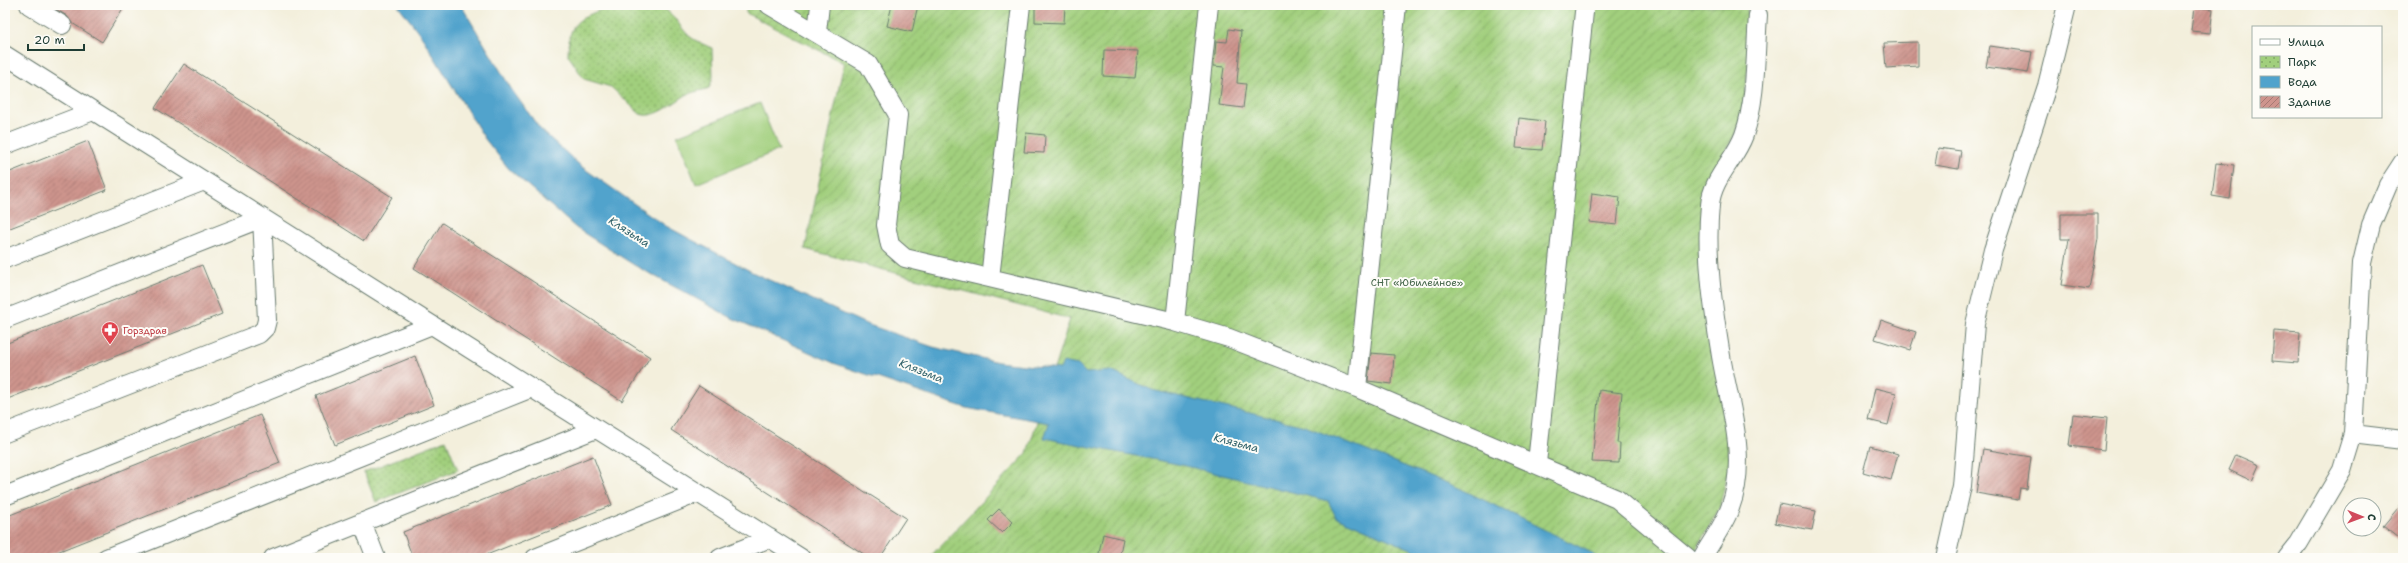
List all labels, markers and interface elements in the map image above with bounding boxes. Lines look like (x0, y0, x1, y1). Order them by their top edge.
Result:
scale bar (28, 26, 84, 52)
legend (2252, 26, 2382, 118)
text: 20 m (34, 32, 65, 48)
text: Улица (2288, 34, 2325, 50)
text: Парк (2288, 54, 2317, 70)
text: Вода (2288, 74, 2317, 90)
text: Здание (2288, 94, 2332, 110)
water label: Клязьма (606, 213, 653, 251)
park label: СНТ «Юбилейное» (1371, 276, 1463, 289)
pharmacy icon: Горздрав (100, 320, 120, 345)
place label: Горздрав (123, 324, 167, 337)
water label: Клязьма (897, 355, 945, 387)
water label: Клязьма (1212, 430, 1260, 456)
north arrow (2342, 497, 2382, 537)
text: С (2364, 514, 2379, 521)

